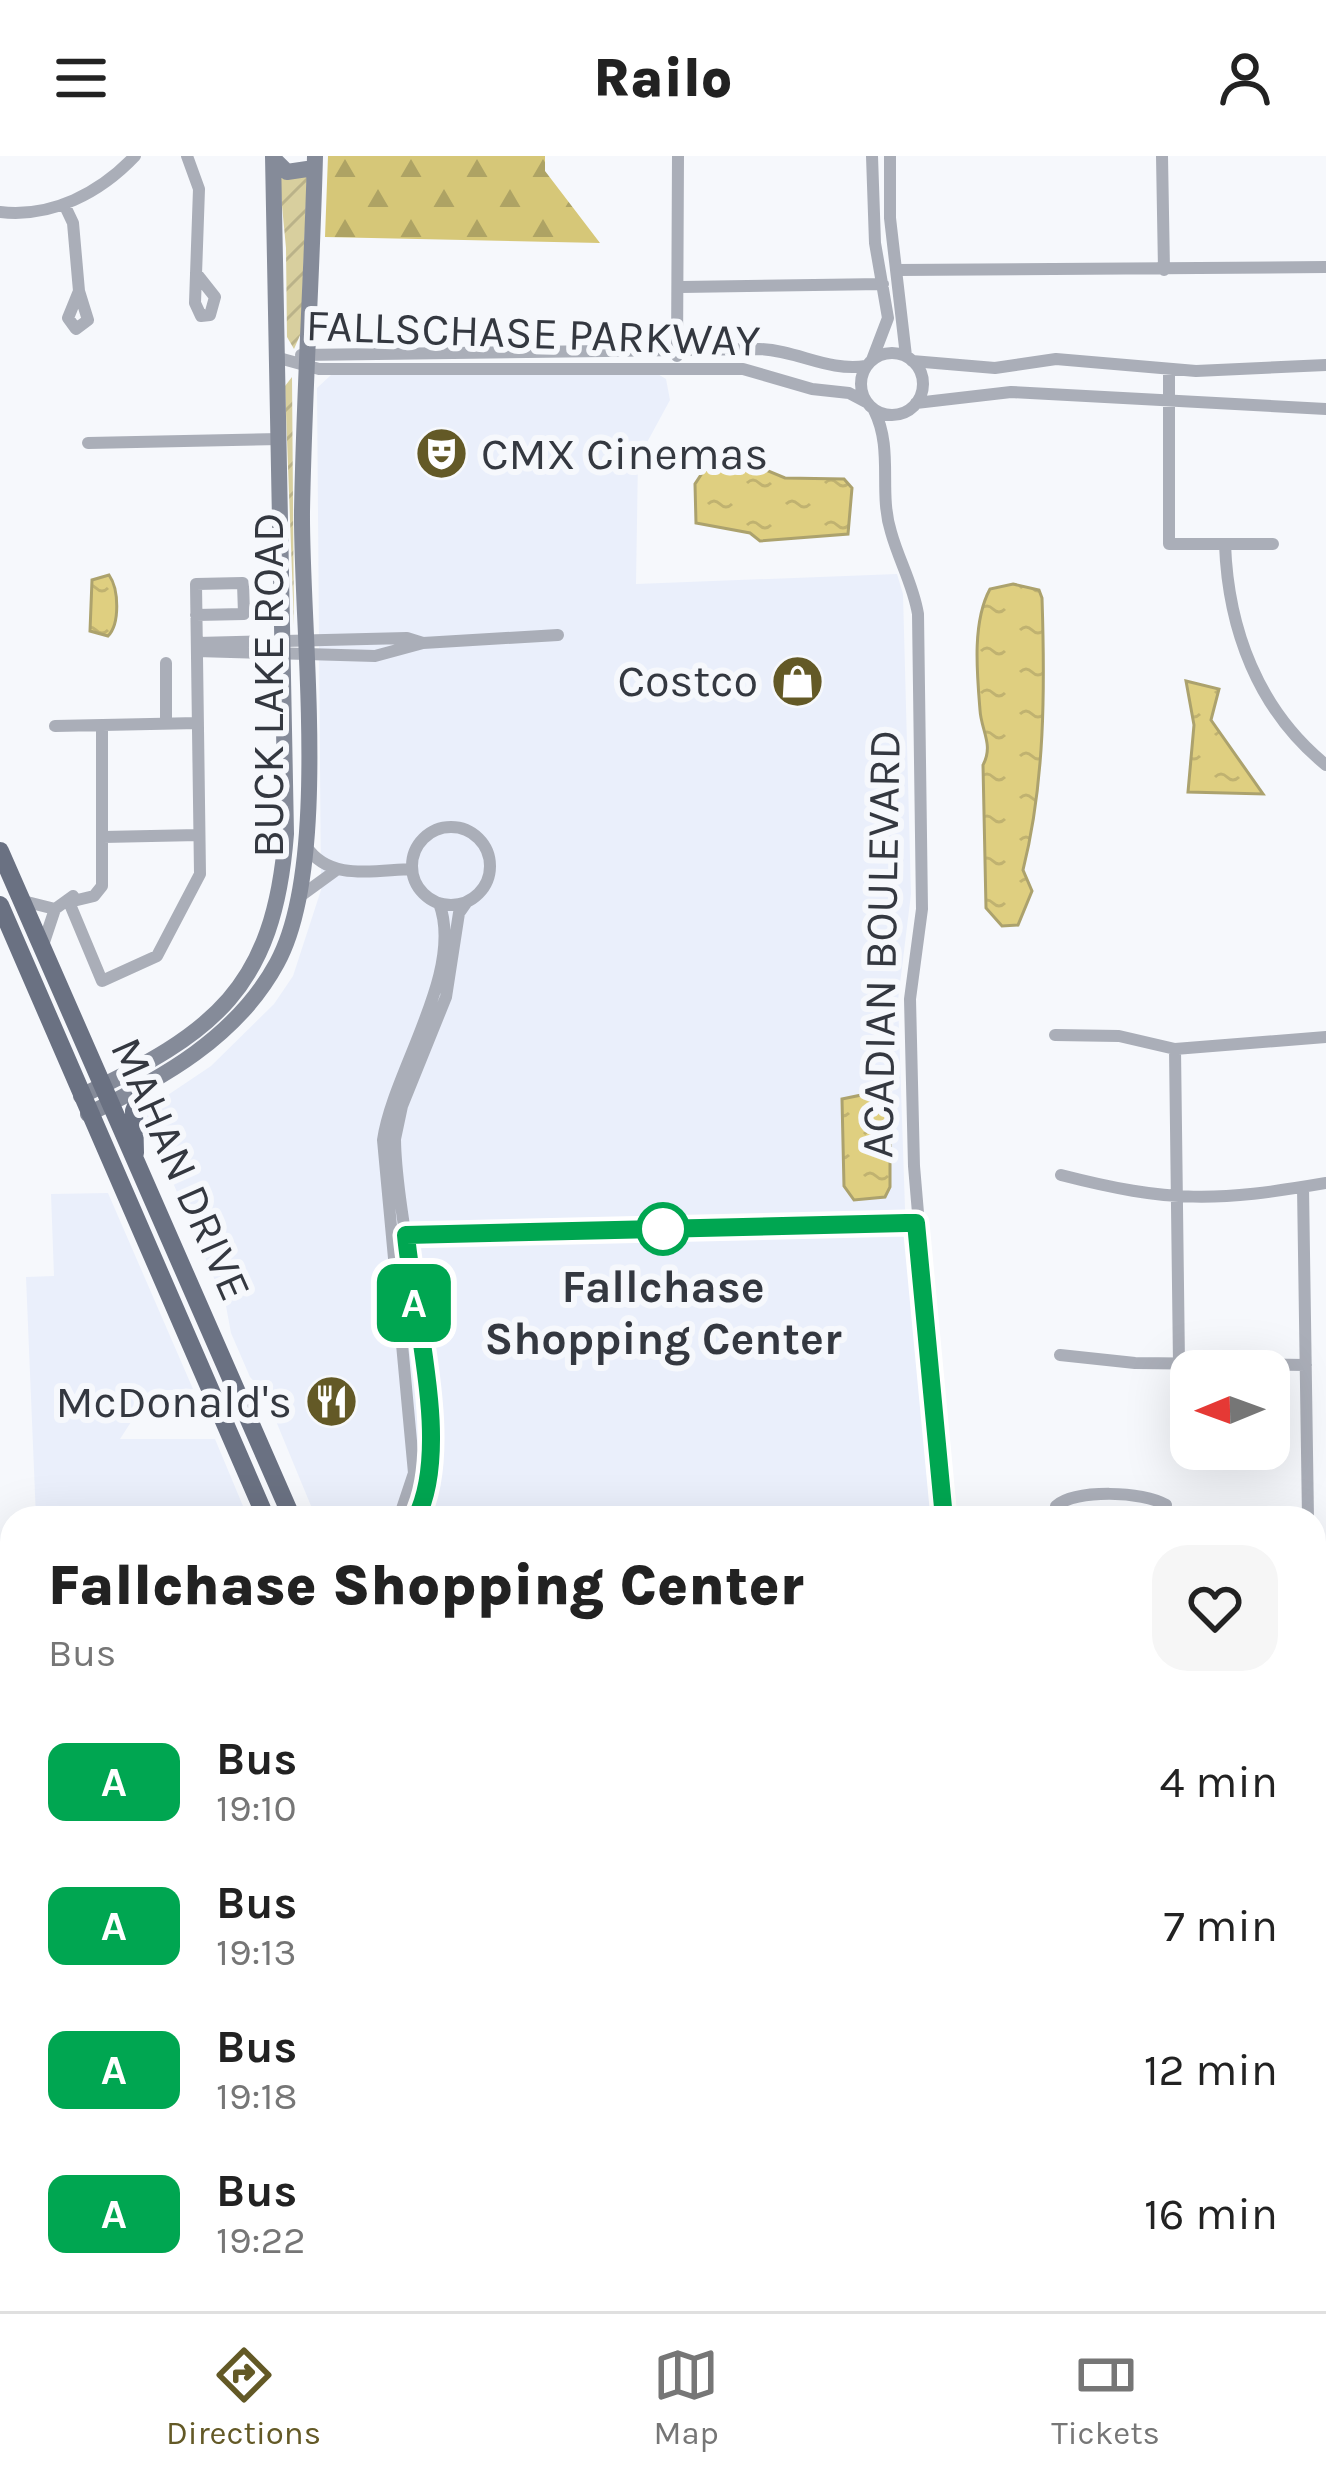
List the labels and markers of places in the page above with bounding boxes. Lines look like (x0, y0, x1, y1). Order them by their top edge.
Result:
theatre icon: CMX Cinemas (414, 426, 470, 482)
place label: CMX Cinemas (481, 428, 768, 480)
shop icon: Costco (769, 653, 825, 709)
place label: Costco (617, 655, 758, 707)
marker: Fallchase Shopping Center (638, 1204, 688, 1254)
place label: Fallchase Shopping Center (484, 1261, 842, 1366)
restaurant icon: McDonald's (303, 1374, 359, 1430)
place label: McDonald's (55, 1376, 292, 1428)

